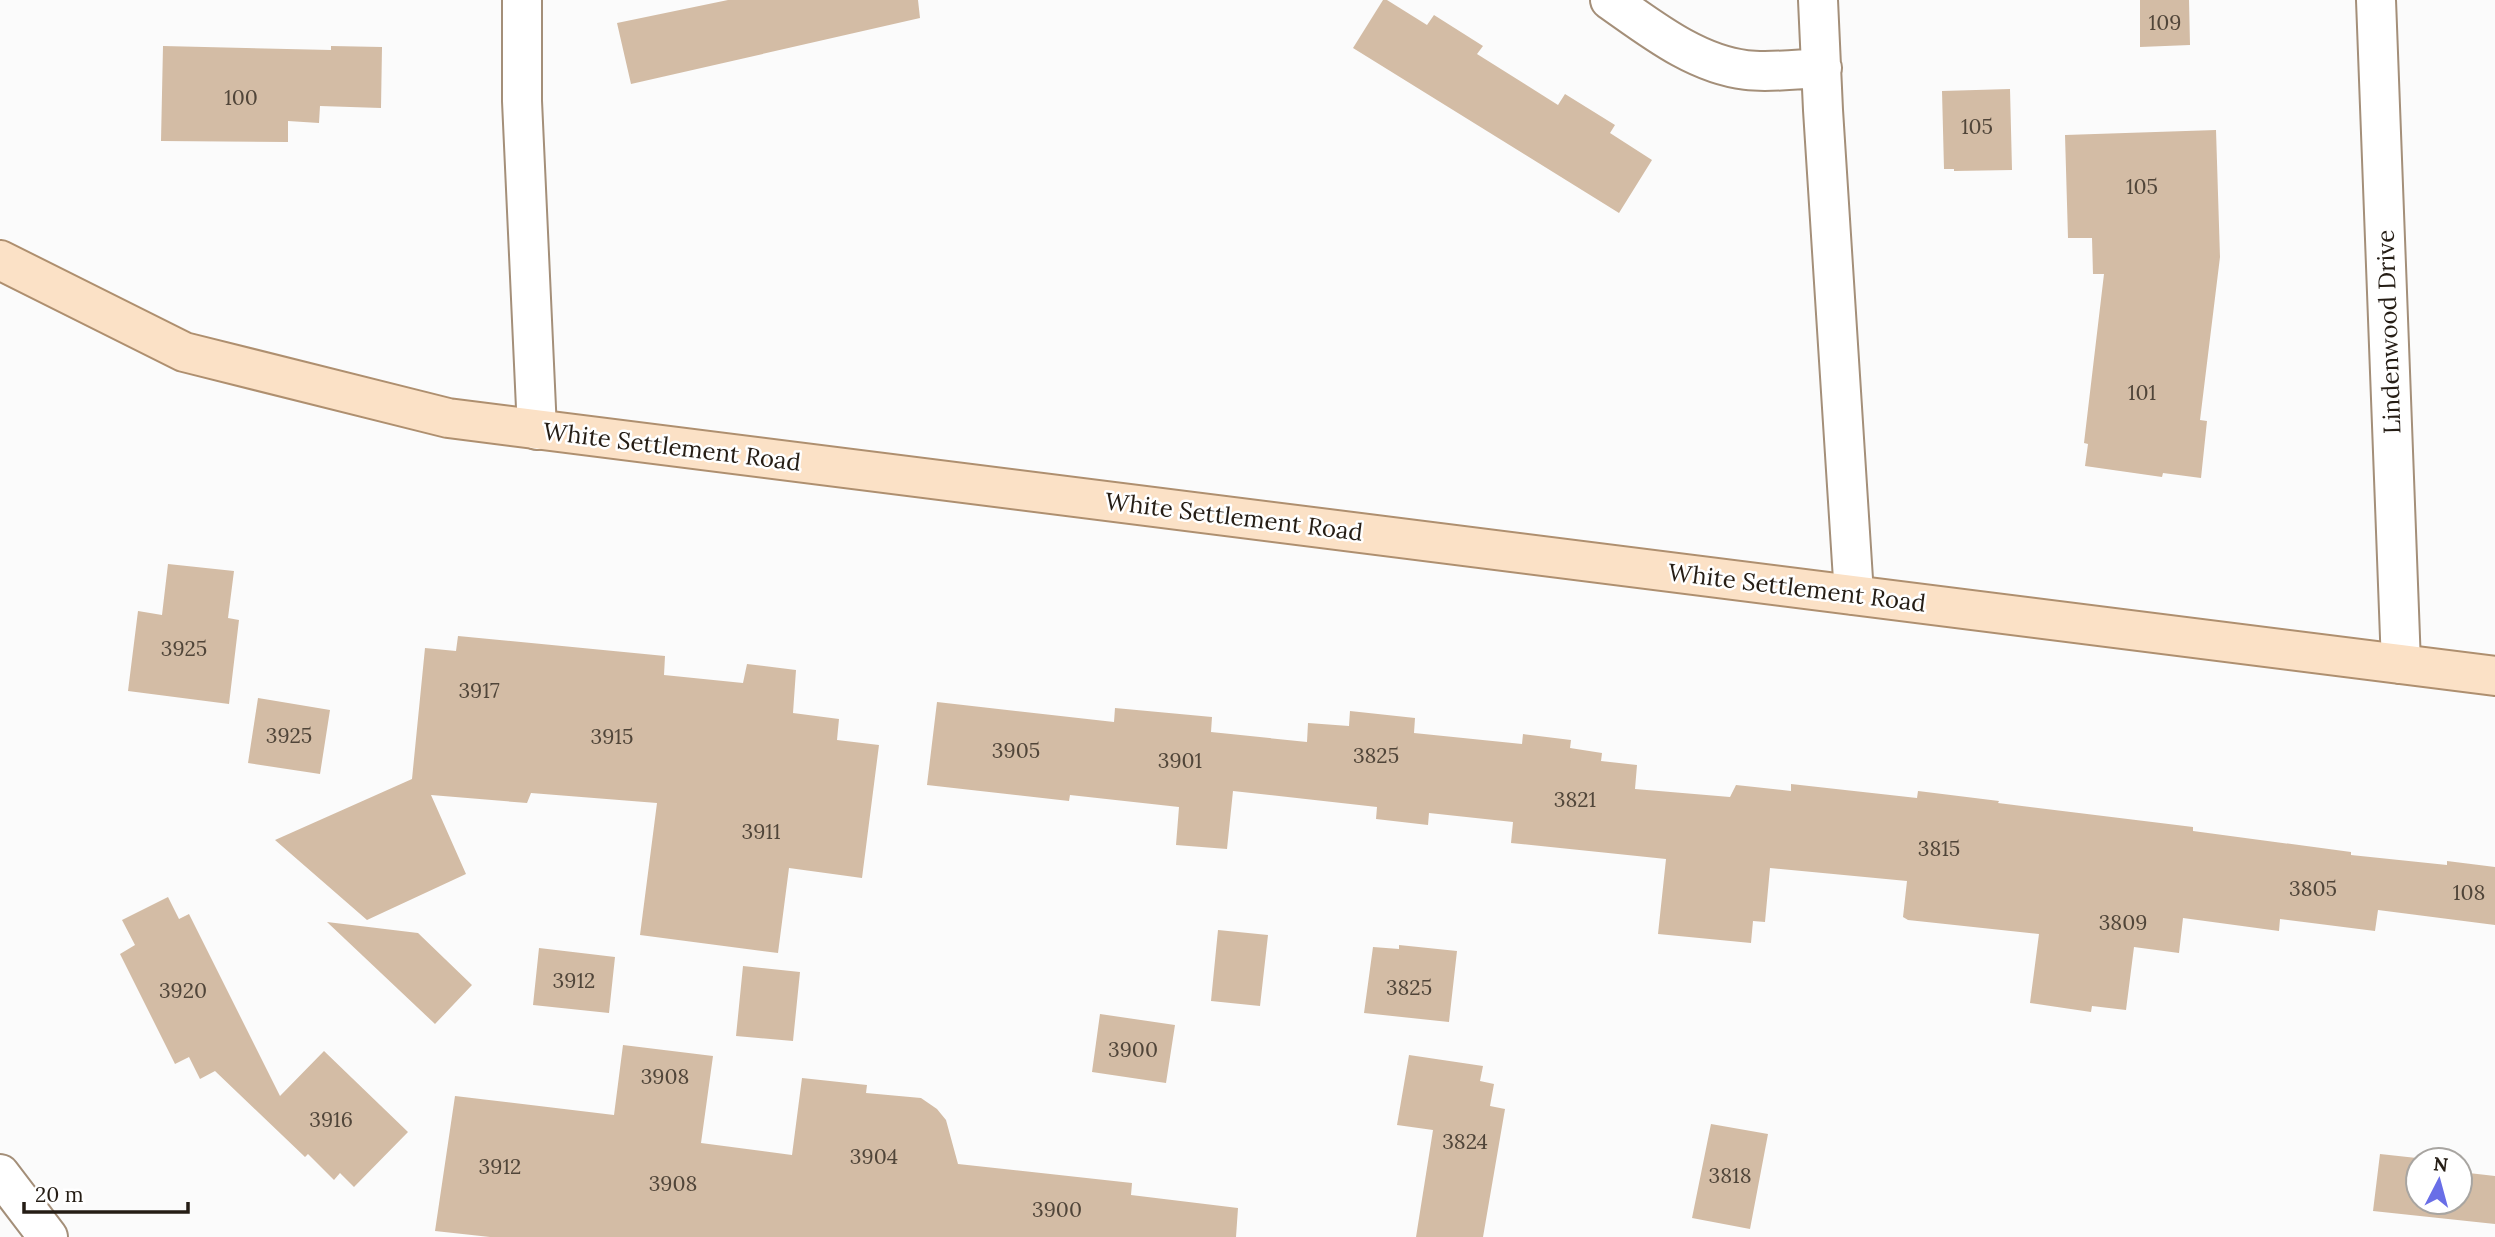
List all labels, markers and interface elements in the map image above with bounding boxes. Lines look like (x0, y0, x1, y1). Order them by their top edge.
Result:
house number: 109 (2149, 9, 2181, 36)
house number: 100 (224, 84, 258, 111)
house number: 105 (1961, 113, 1993, 140)
house number: 105 (2126, 173, 2158, 200)
street label: Lindenwood Drive (2369, 229, 2408, 435)
house number: 101 (2128, 379, 2156, 406)
street label: White Settlement Road (541, 415, 803, 478)
street label: White Settlement Road (1103, 485, 1365, 548)
street label: White Settlement Road (1666, 556, 1928, 619)
house number: 3925 (161, 635, 207, 662)
house number: 3917 (458, 677, 500, 704)
house number: 3925 (266, 722, 312, 749)
house number: 3915 (591, 723, 633, 750)
house number: 3905 (992, 737, 1040, 764)
house number: 3825 (1353, 742, 1399, 769)
house number: 3901 (1158, 747, 1202, 774)
house number: 3821 (1554, 786, 1596, 813)
house number: 3911 (741, 818, 781, 845)
house number: 3815 (1918, 835, 1960, 862)
house number: 3805 (2289, 875, 2337, 902)
house number: 108 (2453, 879, 2485, 906)
house number: 3809 (2099, 909, 2147, 936)
house number: 3912 (553, 967, 595, 994)
house number: 3825 (1386, 974, 1432, 1001)
house number: 3920 (159, 977, 207, 1004)
house number: 3900 (1108, 1036, 1158, 1063)
house number: 3908 (641, 1063, 689, 1090)
house number: 3916 (309, 1106, 353, 1133)
house number: 3824 (1442, 1128, 1488, 1155)
house number: 3904 (850, 1143, 898, 1170)
north arrow (2404, 1146, 2474, 1216)
text: N (2432, 1151, 2450, 1177)
house number: 3912 (479, 1153, 521, 1180)
house number: 3818 (1709, 1162, 1751, 1189)
scale bar (24, 1170, 189, 1214)
house number: 3908 (649, 1170, 697, 1197)
text: 20 m (35, 1181, 84, 1208)
house number: 3900 (1032, 1196, 1082, 1223)

